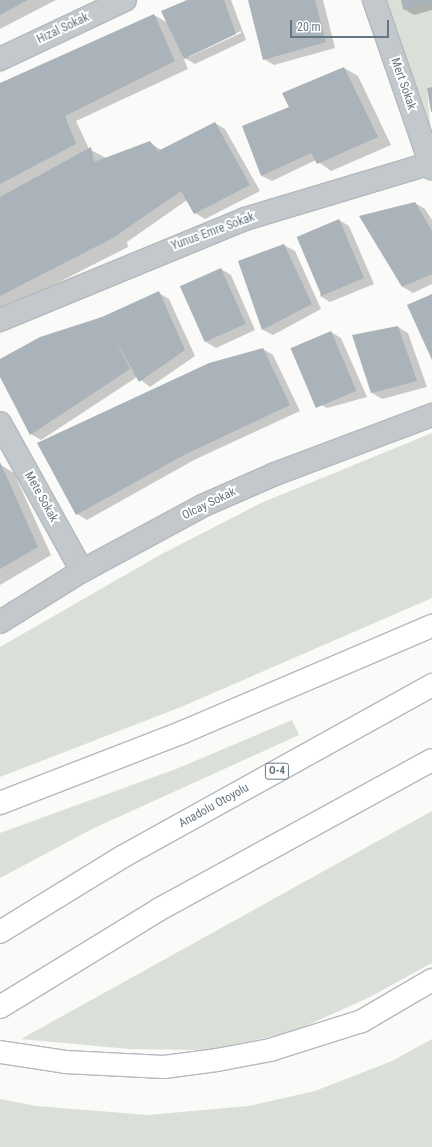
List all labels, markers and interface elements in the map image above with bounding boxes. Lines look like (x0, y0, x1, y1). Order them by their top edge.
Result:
street label: Hızal Sokak (35, 11, 91, 47)
scale bar (292, 12, 391, 38)
text: 20 m (297, 20, 321, 34)
street label: Mert Sokak (387, 56, 419, 112)
street label: Yunus Emre Sokak (169, 210, 257, 254)
street label: Mete Sokak (21, 469, 61, 525)
street label: Olcay Sokak (180, 485, 238, 523)
road number: O-4 (264, 762, 290, 780)
street label: Anadolu Otoyolu (176, 781, 252, 831)

